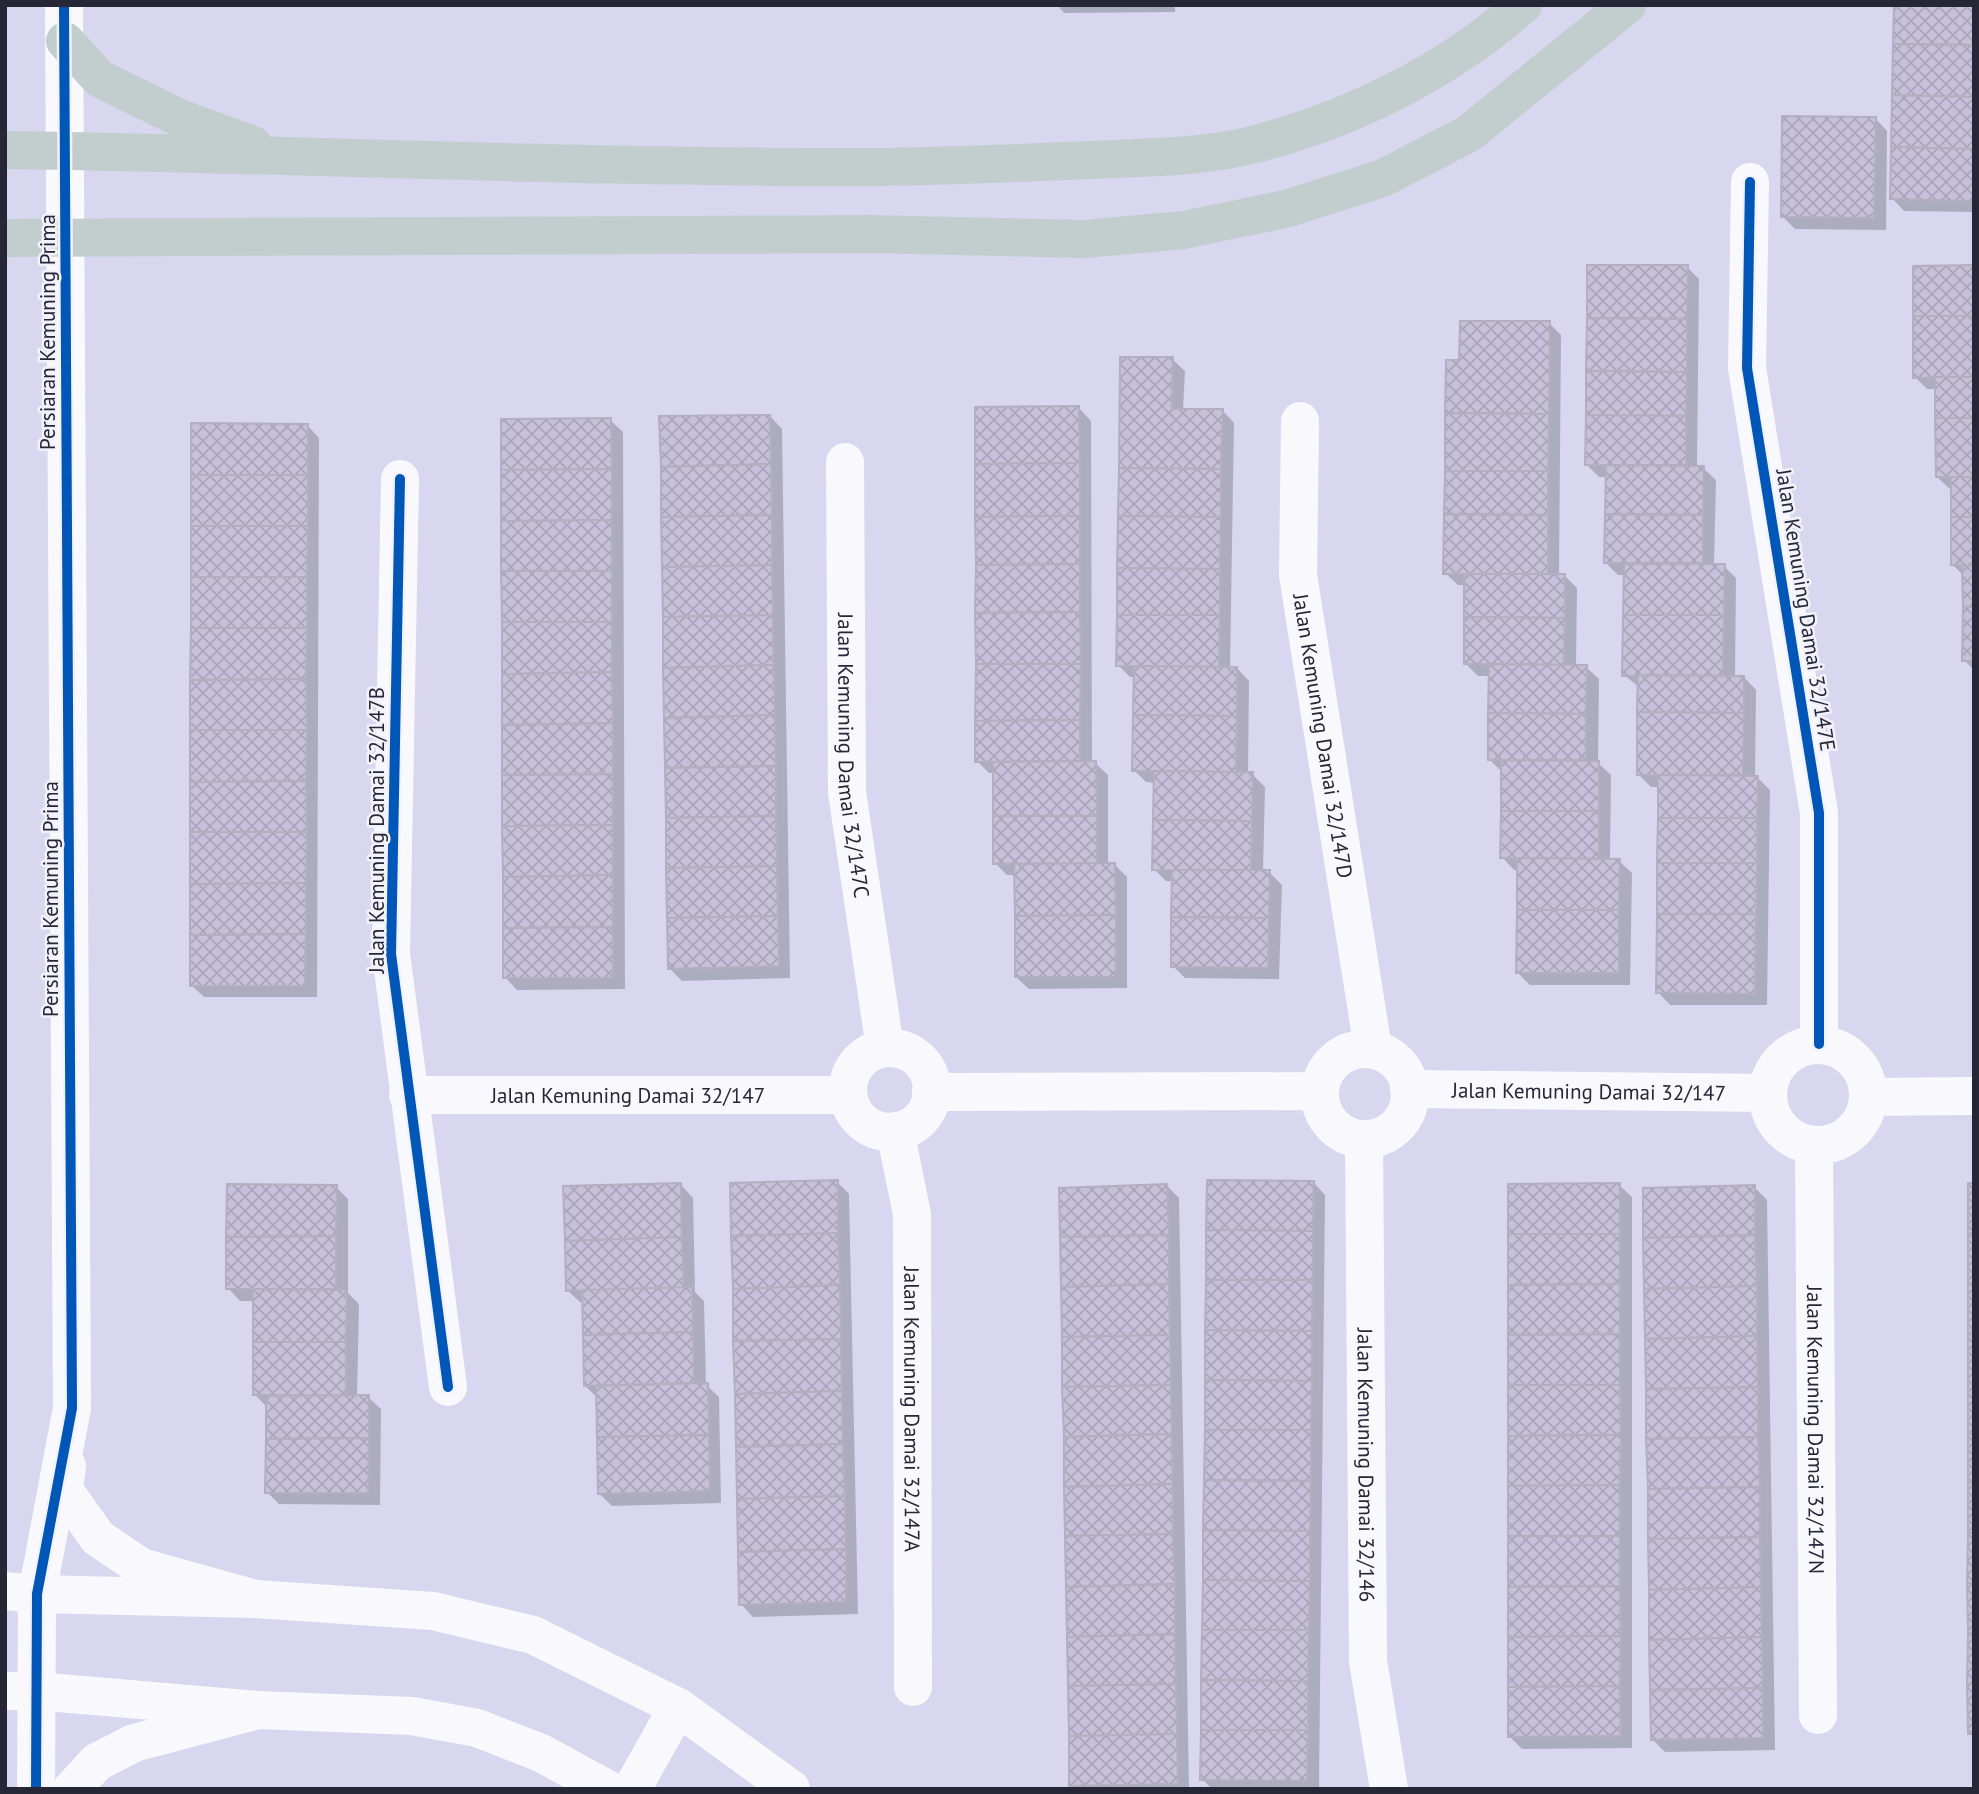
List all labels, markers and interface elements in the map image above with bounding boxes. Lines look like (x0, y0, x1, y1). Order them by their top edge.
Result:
street label: Persiaran Kemuning Prima (34, 214, 61, 450)
street label: Jalan Kemuning Damai 32/147E (1770, 466, 1842, 753)
street label: Jalan Kemuning Damai 32/147D (1287, 591, 1359, 880)
street label: Jalan Kemuning Damai 32/147C (832, 612, 876, 900)
street label: Jalan Kemuning Damai 32/147B (363, 687, 390, 974)
street label: Persiaran Kemuning Prima (37, 781, 64, 1017)
street label: Jalan Kemuning Damai 32/147 (1451, 1076, 1726, 1106)
street label: Jalan Kemuning Damai 32/147 (490, 1082, 765, 1109)
street label: Jalan Kemuning Damai 32/147A (899, 1266, 926, 1553)
street label: Jalan Kemuning Damai 32/147N (1801, 1285, 1831, 1574)
street label: Jalan Kemuning Damai 32/146 (1352, 1327, 1381, 1602)

